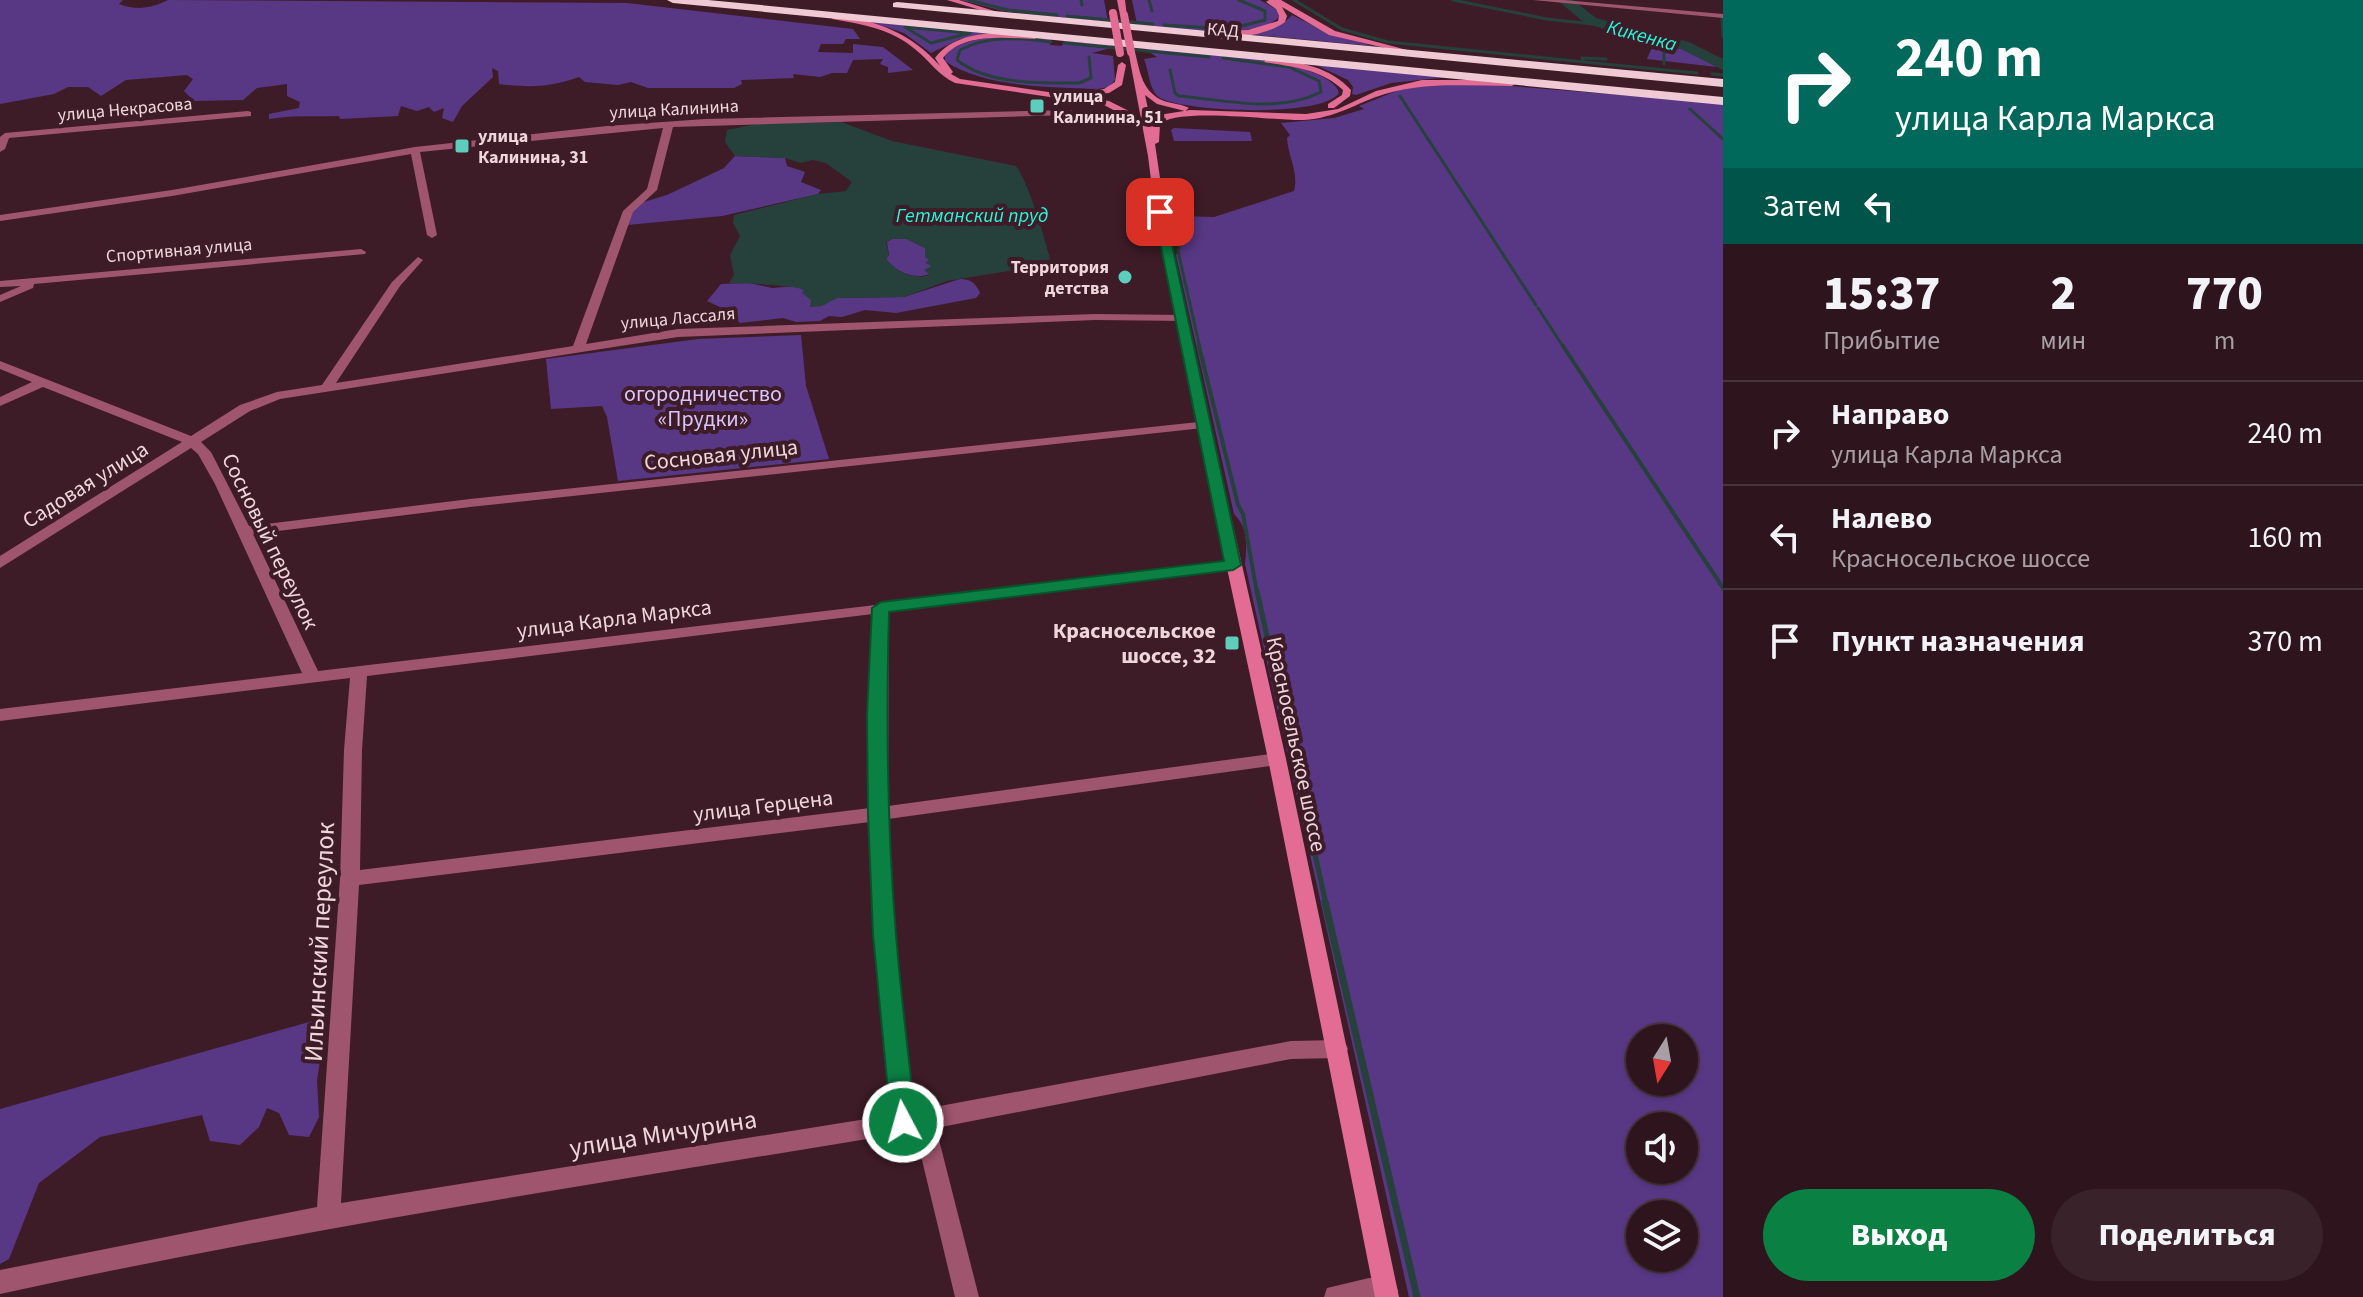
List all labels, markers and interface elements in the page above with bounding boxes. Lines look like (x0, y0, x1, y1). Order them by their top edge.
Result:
water label: Кикенка (1604, 13, 1680, 59)
street label: КАД (1206, 17, 1240, 44)
text: 240 m (1895, 19, 2043, 98)
icon: right (1763, 32, 1867, 136)
place label: улица Калинина, 51 (1053, 84, 1163, 130)
street label: улица Некрасова (57, 91, 193, 128)
text: улица Карла Маркса (1895, 93, 2216, 144)
street label: улица Калинина (609, 94, 739, 125)
marker: улица Калинина, 51 (1028, 97, 1046, 115)
place label: улица Калинина, 31 (478, 124, 588, 170)
marker: улица Калинина, 31 (453, 137, 471, 155)
pin (1126, 178, 1194, 246)
icon: left (1857, 184, 1901, 228)
text: Затем (1763, 185, 1841, 228)
icon: arrive (1138, 190, 1182, 234)
water label: Гетманский пруд (896, 202, 1048, 230)
street label: Спортивная улица (105, 232, 253, 269)
place label: Территория детства (1011, 255, 1109, 301)
text: 15:37 (1823, 260, 1940, 328)
text: 2 (2050, 260, 2076, 328)
text: 770 (2186, 260, 2263, 328)
marker: Территория детства (1116, 268, 1134, 286)
street label: улица Лассаля (620, 301, 736, 336)
text: Прибытие (1823, 322, 1940, 359)
text: мин (2040, 322, 2086, 359)
text: m (2214, 322, 2235, 359)
park label: огородничество «Прудки» (624, 378, 782, 435)
text: Направо (1831, 393, 1949, 436)
icon: right (1763, 411, 1807, 455)
text: 240 m (2247, 412, 2323, 455)
street label: Сосновая улица (643, 431, 800, 479)
street label: Садовая улица (16, 433, 155, 536)
text: улица Карла Маркса (1831, 436, 2063, 473)
street label: Сосновый переулок (214, 448, 327, 635)
text: Налево (1831, 497, 1932, 540)
icon: left (1763, 515, 1807, 559)
text: 160 m (2247, 516, 2323, 559)
text: Красносельское шоссе (1831, 540, 2090, 577)
street label: улица Карла Маркса (515, 591, 713, 647)
place label: Красносельское шоссе, 32 (1053, 615, 1216, 672)
icon: arrive (1763, 619, 1807, 663)
text: Пункт назначения (1831, 620, 2085, 663)
text: 370 m (2247, 620, 2323, 663)
marker: Красносельское шоссе, 32 (1223, 634, 1241, 652)
street label: Красносельское шоссе (1258, 634, 1334, 855)
street label: улица Герцена (691, 782, 835, 830)
street label: Ильинский переулок (295, 821, 344, 1063)
north arrow (1626, 1024, 1698, 1096)
map controls (1626, 1024, 1698, 1272)
position arrow (861, 1080, 945, 1164)
street label: улица Мичурина (567, 1100, 759, 1167)
button: sound (1626, 1112, 1698, 1184)
button: Выход (1763, 1189, 2035, 1281)
button: Поделиться (2051, 1189, 2323, 1281)
button: layers (1626, 1200, 1698, 1272)

